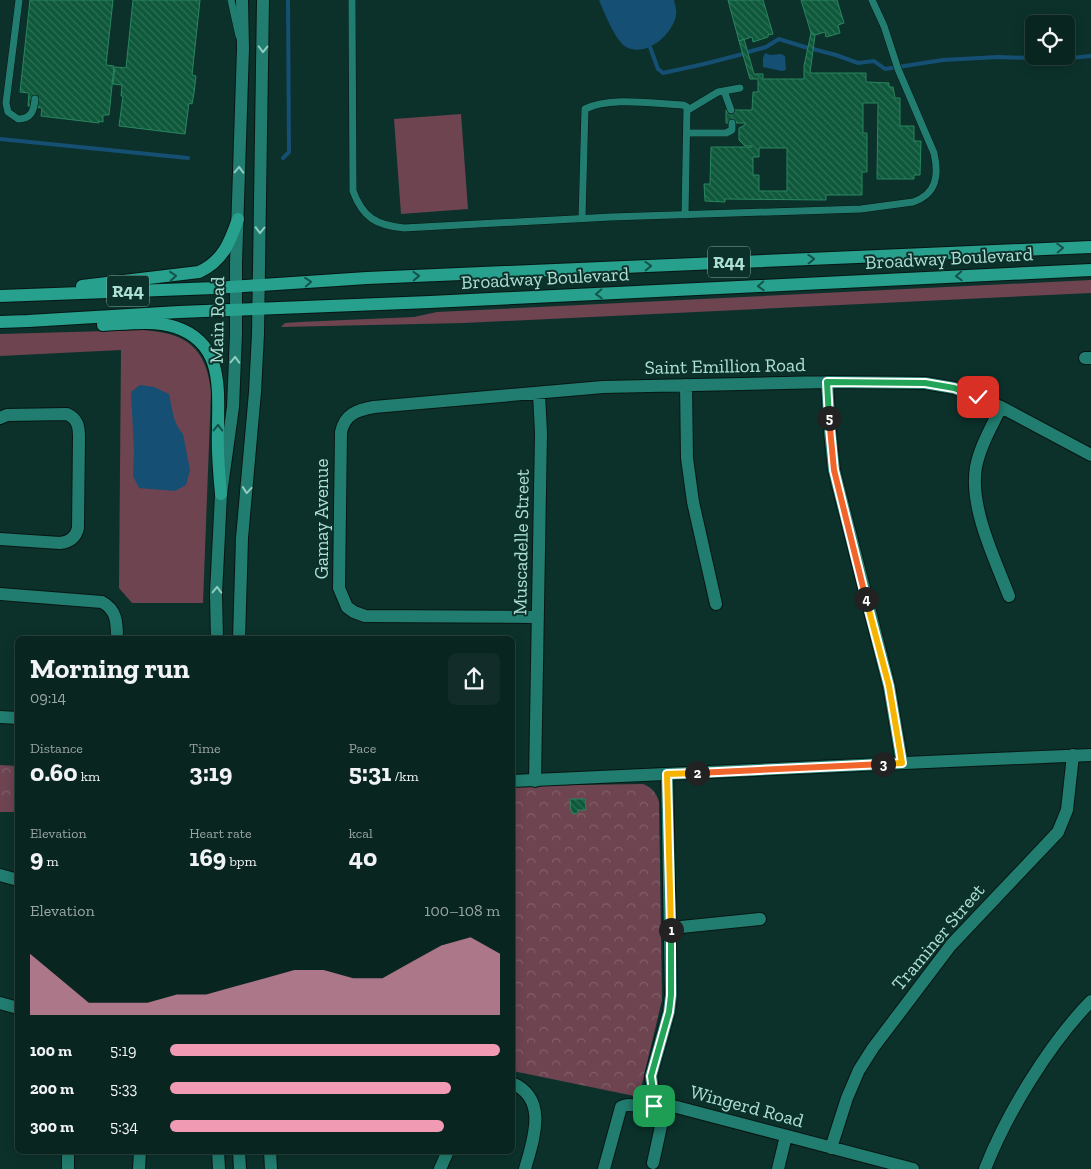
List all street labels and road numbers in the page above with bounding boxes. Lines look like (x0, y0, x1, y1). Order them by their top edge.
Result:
street label: Broadway Boulevard (864, 242, 1034, 274)
road number: R44 (708, 246, 750, 278)
street label: Broadway Boulevard (460, 262, 630, 294)
road number: R44 (107, 276, 149, 306)
street label: Main Road (205, 276, 229, 364)
street label: Saint Emillion Road (644, 353, 806, 379)
street label: Gamay Avenue (310, 459, 333, 579)
street label: Muscadelle Street (508, 469, 534, 615)
street label: Traminer Street (887, 879, 989, 995)
street label: Wingerd Road (688, 1080, 807, 1132)

